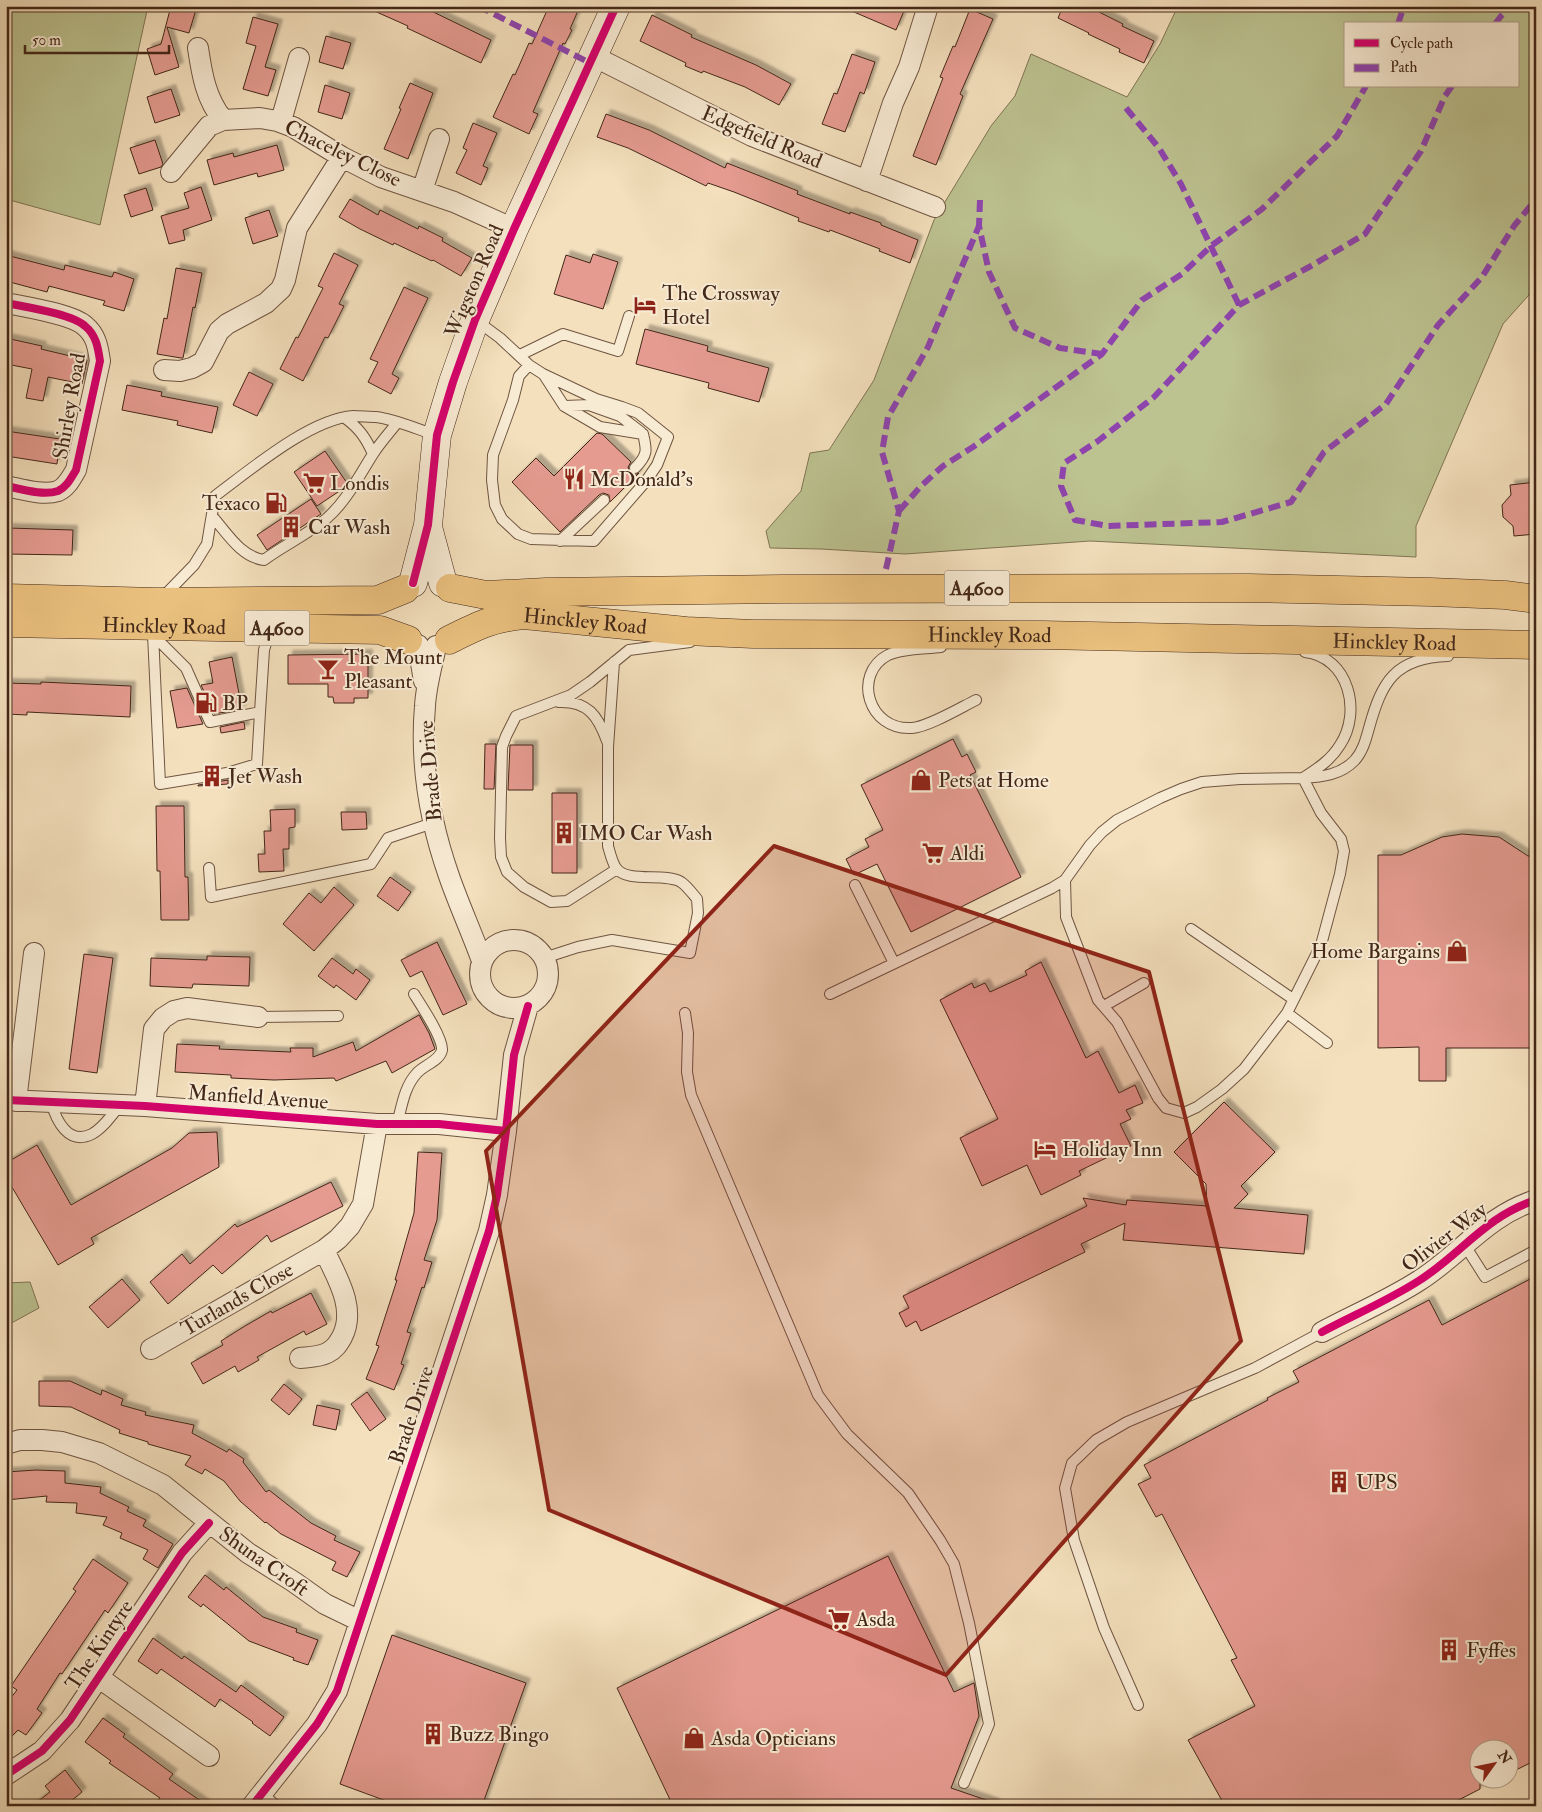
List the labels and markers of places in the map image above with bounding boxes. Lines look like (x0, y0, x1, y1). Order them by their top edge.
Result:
place label: The Crossway Hotel (662, 280, 781, 331)
hotel icon: The Crossway Hotel (632, 292, 658, 318)
restaurant icon: McDonald's (561, 466, 587, 492)
place label: McDonald's (590, 466, 693, 493)
supermarket icon: Londis (301, 470, 327, 496)
place label: Londis (330, 470, 389, 497)
place label: Texaco (202, 490, 260, 517)
fuel station icon: Texaco (263, 490, 289, 516)
building icon: Car Wash (278, 514, 304, 540)
place label: Car Wash (308, 514, 390, 541)
place label: The Mount Pleasant (344, 644, 442, 695)
bar icon: The Mount Pleasant (315, 656, 341, 682)
fuel station icon: BP (193, 690, 219, 716)
place label: BP (222, 690, 248, 717)
building icon: Jet Wash (199, 763, 225, 789)
place label: Jet Wash (227, 763, 302, 790)
shop icon: Pets at Home (908, 767, 934, 793)
place label: Pets at Home (938, 767, 1049, 794)
building icon: IMO Car Wash (551, 820, 577, 846)
place label: IMO Car Wash (580, 820, 713, 847)
supermarket icon: Aldi (920, 840, 946, 866)
place label: Aldi (949, 840, 985, 867)
place label: Home Bargains (1311, 938, 1440, 965)
shop icon: Home Bargains (1444, 938, 1470, 964)
hotel icon: Holiday Inn (1032, 1136, 1058, 1162)
place label: Holiday Inn (1062, 1136, 1163, 1163)
building icon: UPS (1326, 1469, 1352, 1495)
place label: UPS (1356, 1469, 1398, 1496)
supermarket icon: Asda (826, 1606, 852, 1632)
place label: Asda (855, 1606, 896, 1633)
building icon: Fyffes (1436, 1637, 1462, 1663)
place label: Fyffes (1466, 1637, 1516, 1664)
building icon: Buzz Bingo (420, 1721, 446, 1747)
place label: Buzz Bingo (449, 1721, 549, 1748)
shop icon: Asda Opticians (681, 1725, 707, 1751)
place label: Asda Opticians (710, 1725, 836, 1752)

